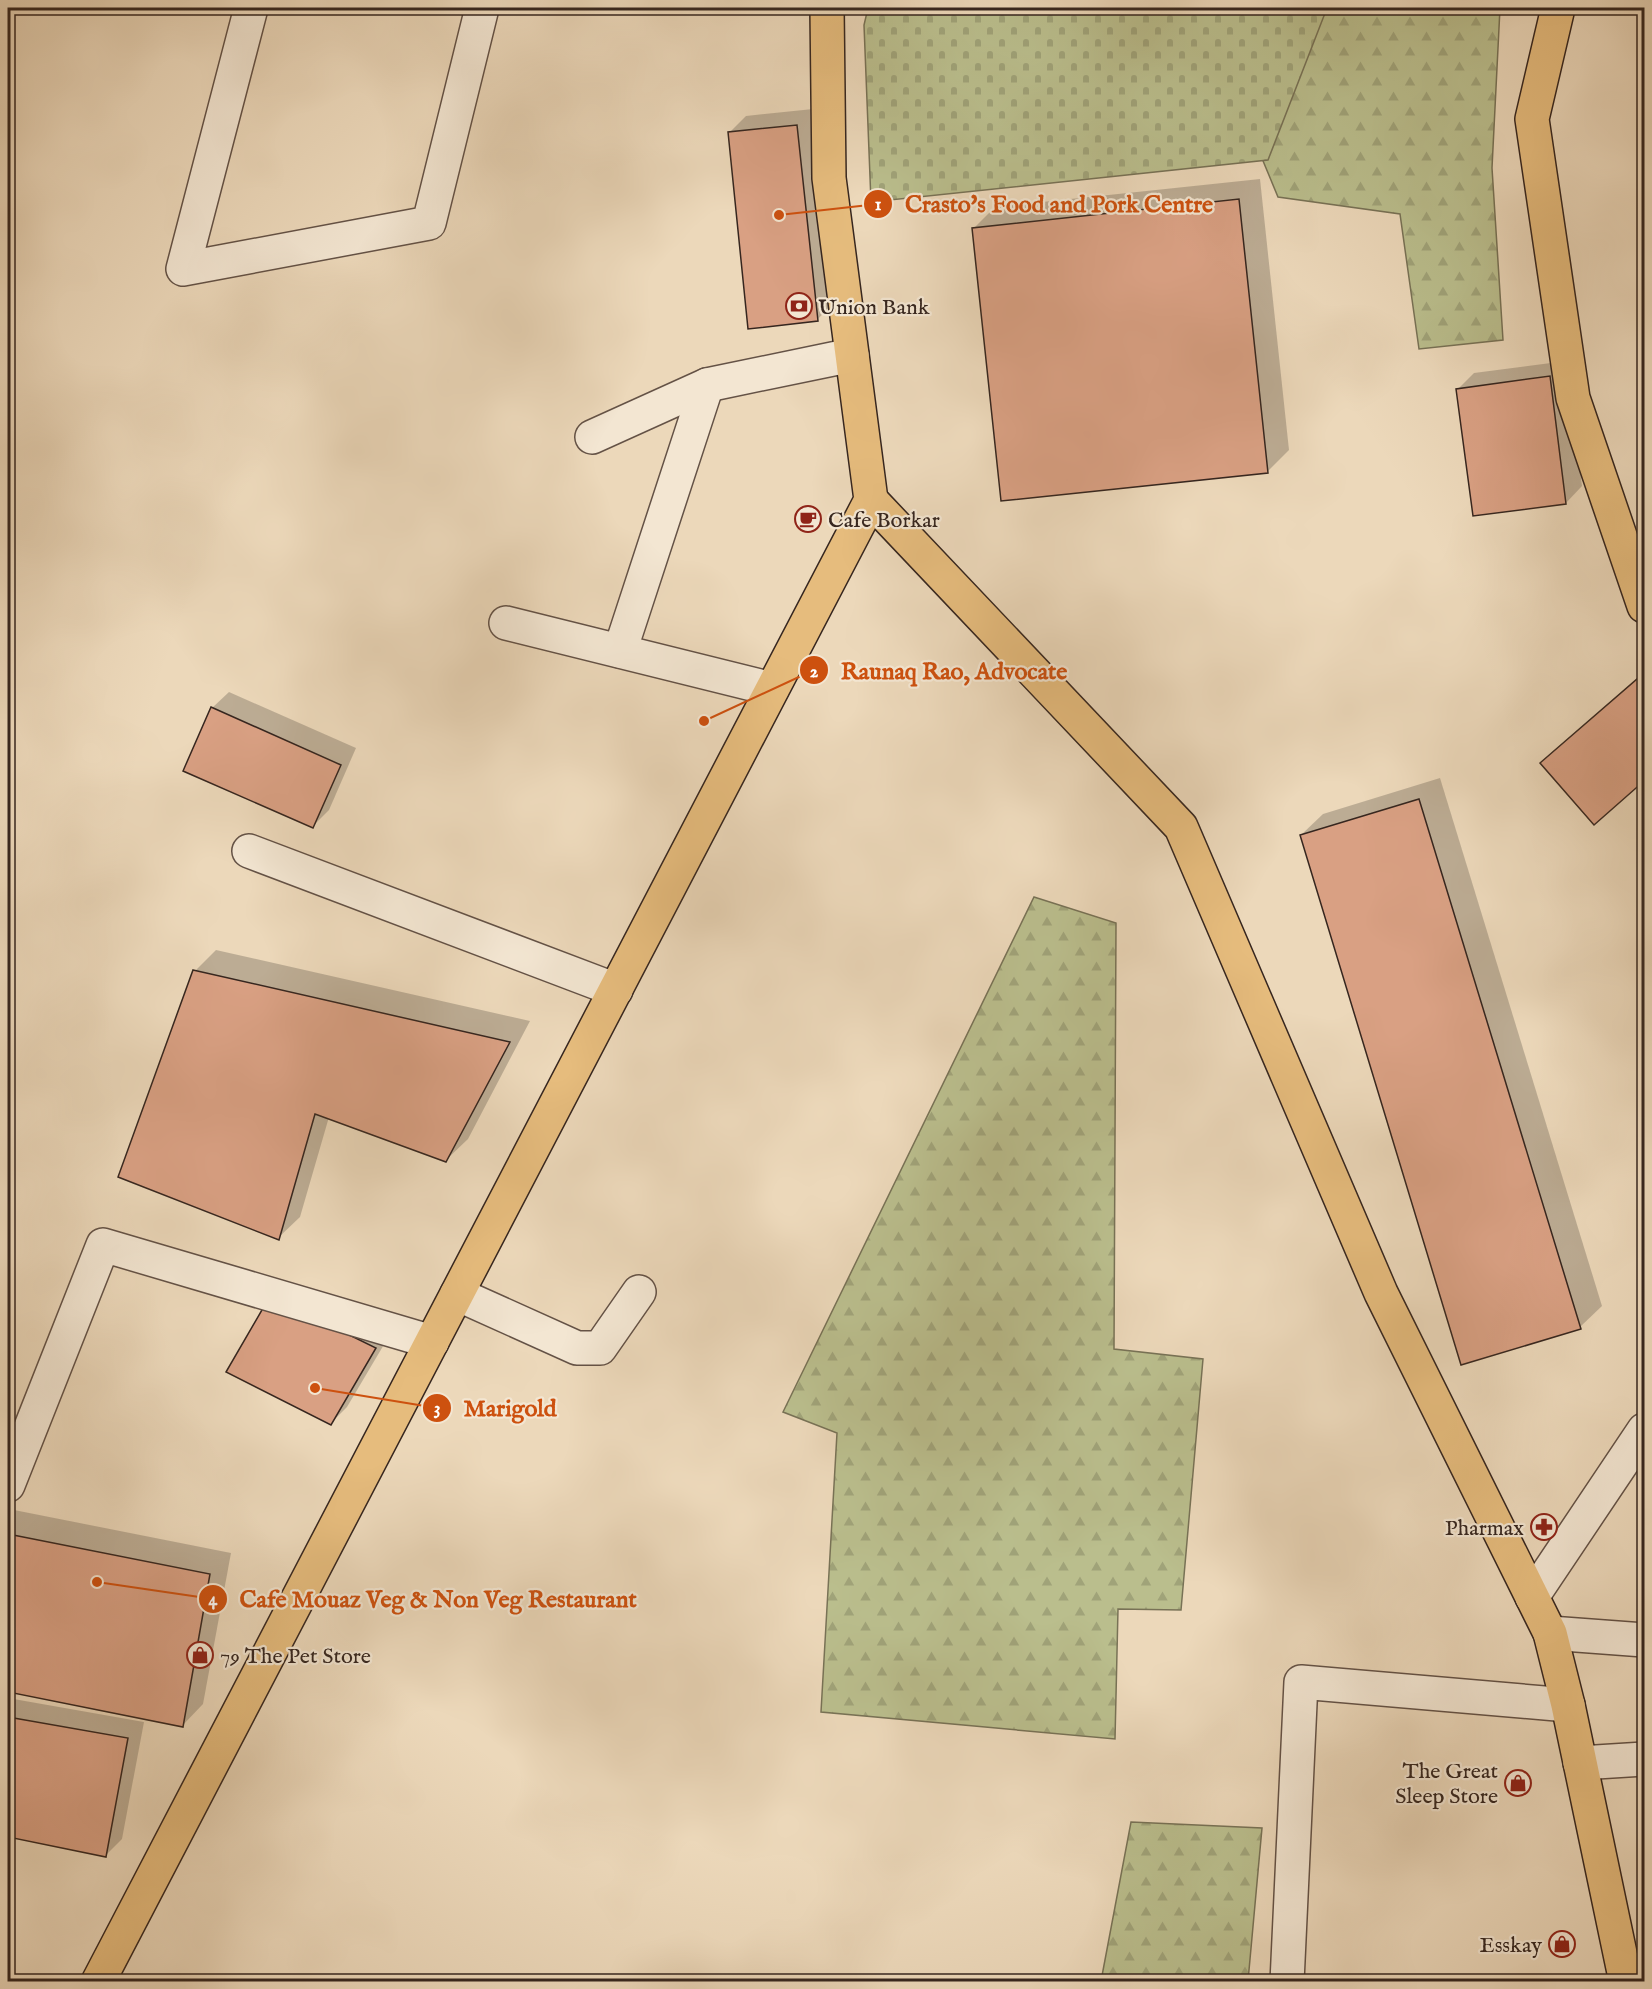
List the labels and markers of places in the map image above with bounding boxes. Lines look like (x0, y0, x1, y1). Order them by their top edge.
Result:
callout: Crasto's Food and Pork Centre (863, 183, 1225, 225)
bank icon: Union Bank (784, 291, 814, 321)
place label: Union Bank (818, 294, 930, 322)
cafe icon: Cafe Borkar (793, 504, 823, 534)
place label: Cafe Borkar (828, 507, 940, 535)
callout: Raunaq Rao, Advocate (799, 649, 1080, 691)
callout: Marigold (422, 1387, 569, 1429)
pharmacy icon: Pharmax (1529, 1512, 1559, 1542)
place label: Pharmax (1445, 1515, 1524, 1543)
callout: Cafe Mouaz Veg & Non Veg Restaurant (198, 1578, 649, 1620)
shop icon: 79 The Pet Store (185, 1640, 215, 1670)
place label: 79 The Pet Store (220, 1643, 371, 1671)
place label: The Great Sleep Store (1395, 1758, 1498, 1811)
shop icon: The Great Sleep Store (1503, 1768, 1533, 1798)
shop icon: Esskay (1547, 1929, 1577, 1959)
place label: Esskay (1479, 1932, 1542, 1960)

